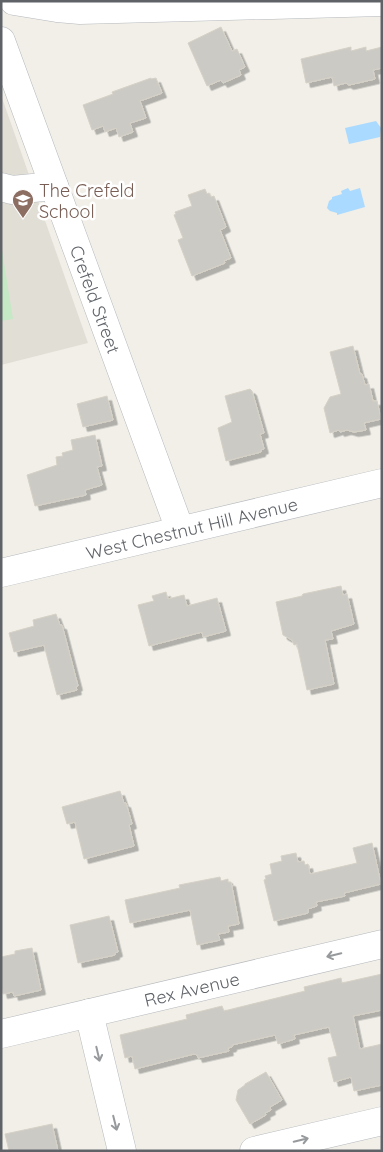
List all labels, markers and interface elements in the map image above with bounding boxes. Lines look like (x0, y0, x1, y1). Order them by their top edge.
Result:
place label: The Crefeld School (39, 179, 134, 223)
school or university icon: The Crefeld School (11, 188, 35, 219)
street label: Crefeld Street (65, 242, 126, 356)
street label: West Chestnut Hill Avenue (84, 492, 300, 564)
one-way arrow (327, 951, 343, 960)
street label: Rex Avenue (142, 967, 242, 1011)
one-way arrow (94, 1045, 103, 1061)
one-way arrow (111, 1114, 120, 1130)
one-way arrow (293, 1135, 309, 1144)

